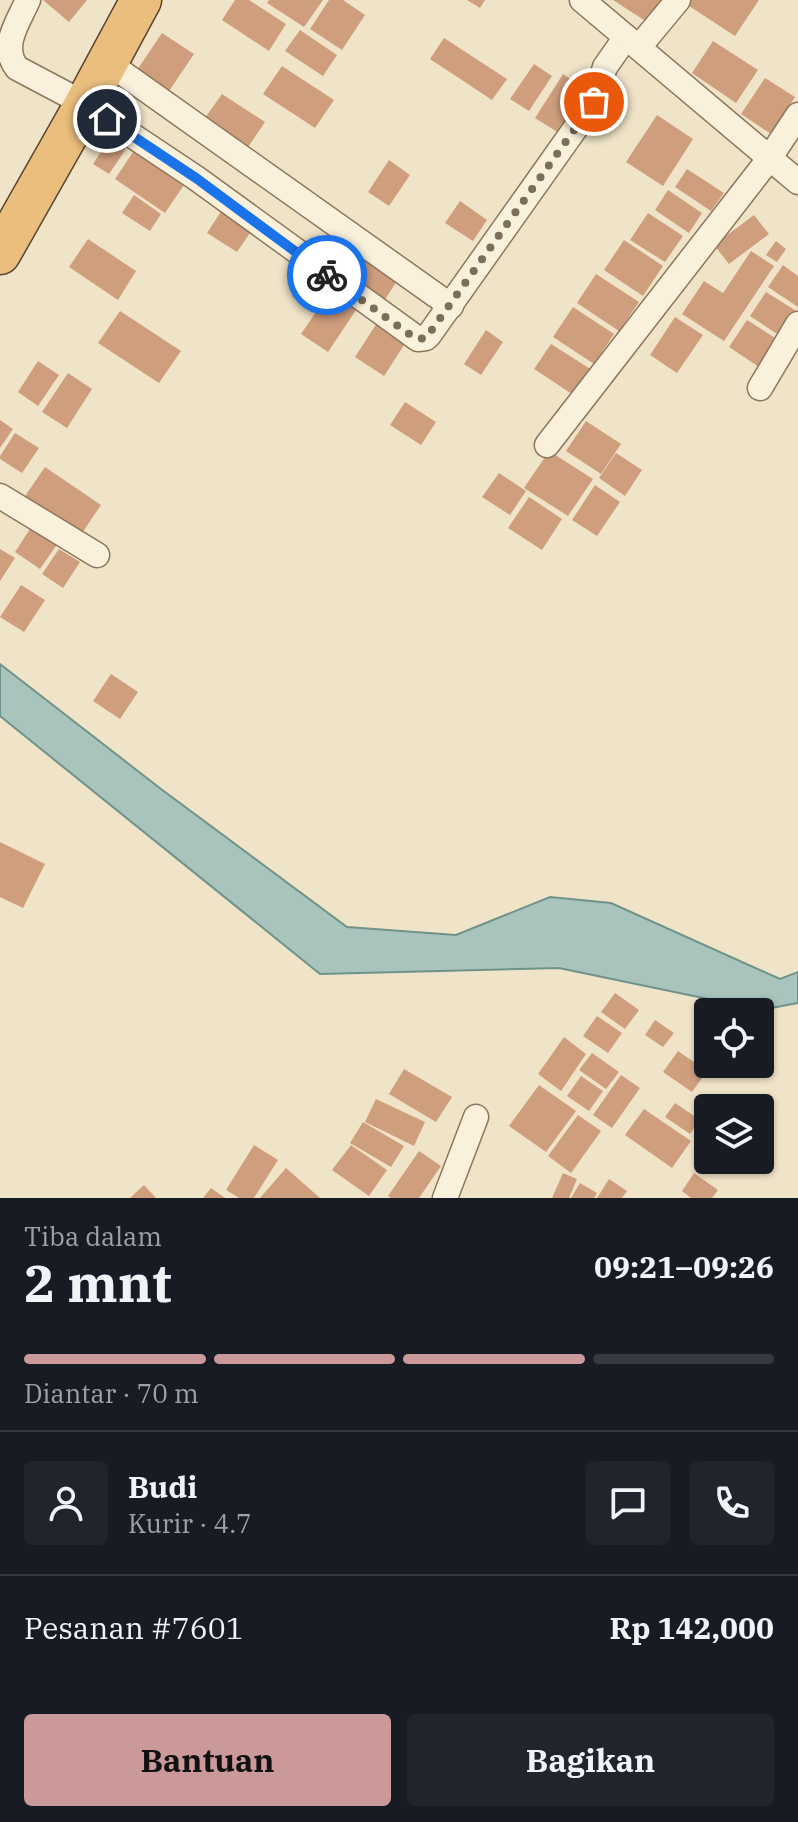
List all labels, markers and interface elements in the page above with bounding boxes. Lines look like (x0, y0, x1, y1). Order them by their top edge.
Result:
pin (560, 68, 628, 136)
icon: bag (572, 80, 616, 124)
pin (73, 85, 141, 153)
icon: home (85, 97, 129, 141)
courier (287, 235, 367, 315)
icon: bike (305, 253, 349, 297)
map controls (694, 998, 774, 1174)
button: locate (694, 998, 774, 1078)
button: layers (694, 1094, 774, 1174)
text: Tiba dalam (24, 1219, 162, 1253)
text: 09:21–09:26 (594, 1247, 774, 1286)
text: 2 mnt (24, 1249, 172, 1316)
text: Diantar · 70 m (24, 1376, 199, 1410)
button: person (24, 1461, 108, 1545)
button: chat (586, 1461, 670, 1545)
button: phone (690, 1461, 774, 1545)
text: Budi (128, 1467, 197, 1506)
text: Kurir · 4.7 (128, 1506, 252, 1540)
text: Pesanan #7601 (24, 1608, 244, 1647)
text: Rp 142,000 (610, 1608, 774, 1647)
button: Bantuan (24, 1714, 391, 1806)
button: Bagikan (407, 1714, 774, 1806)

